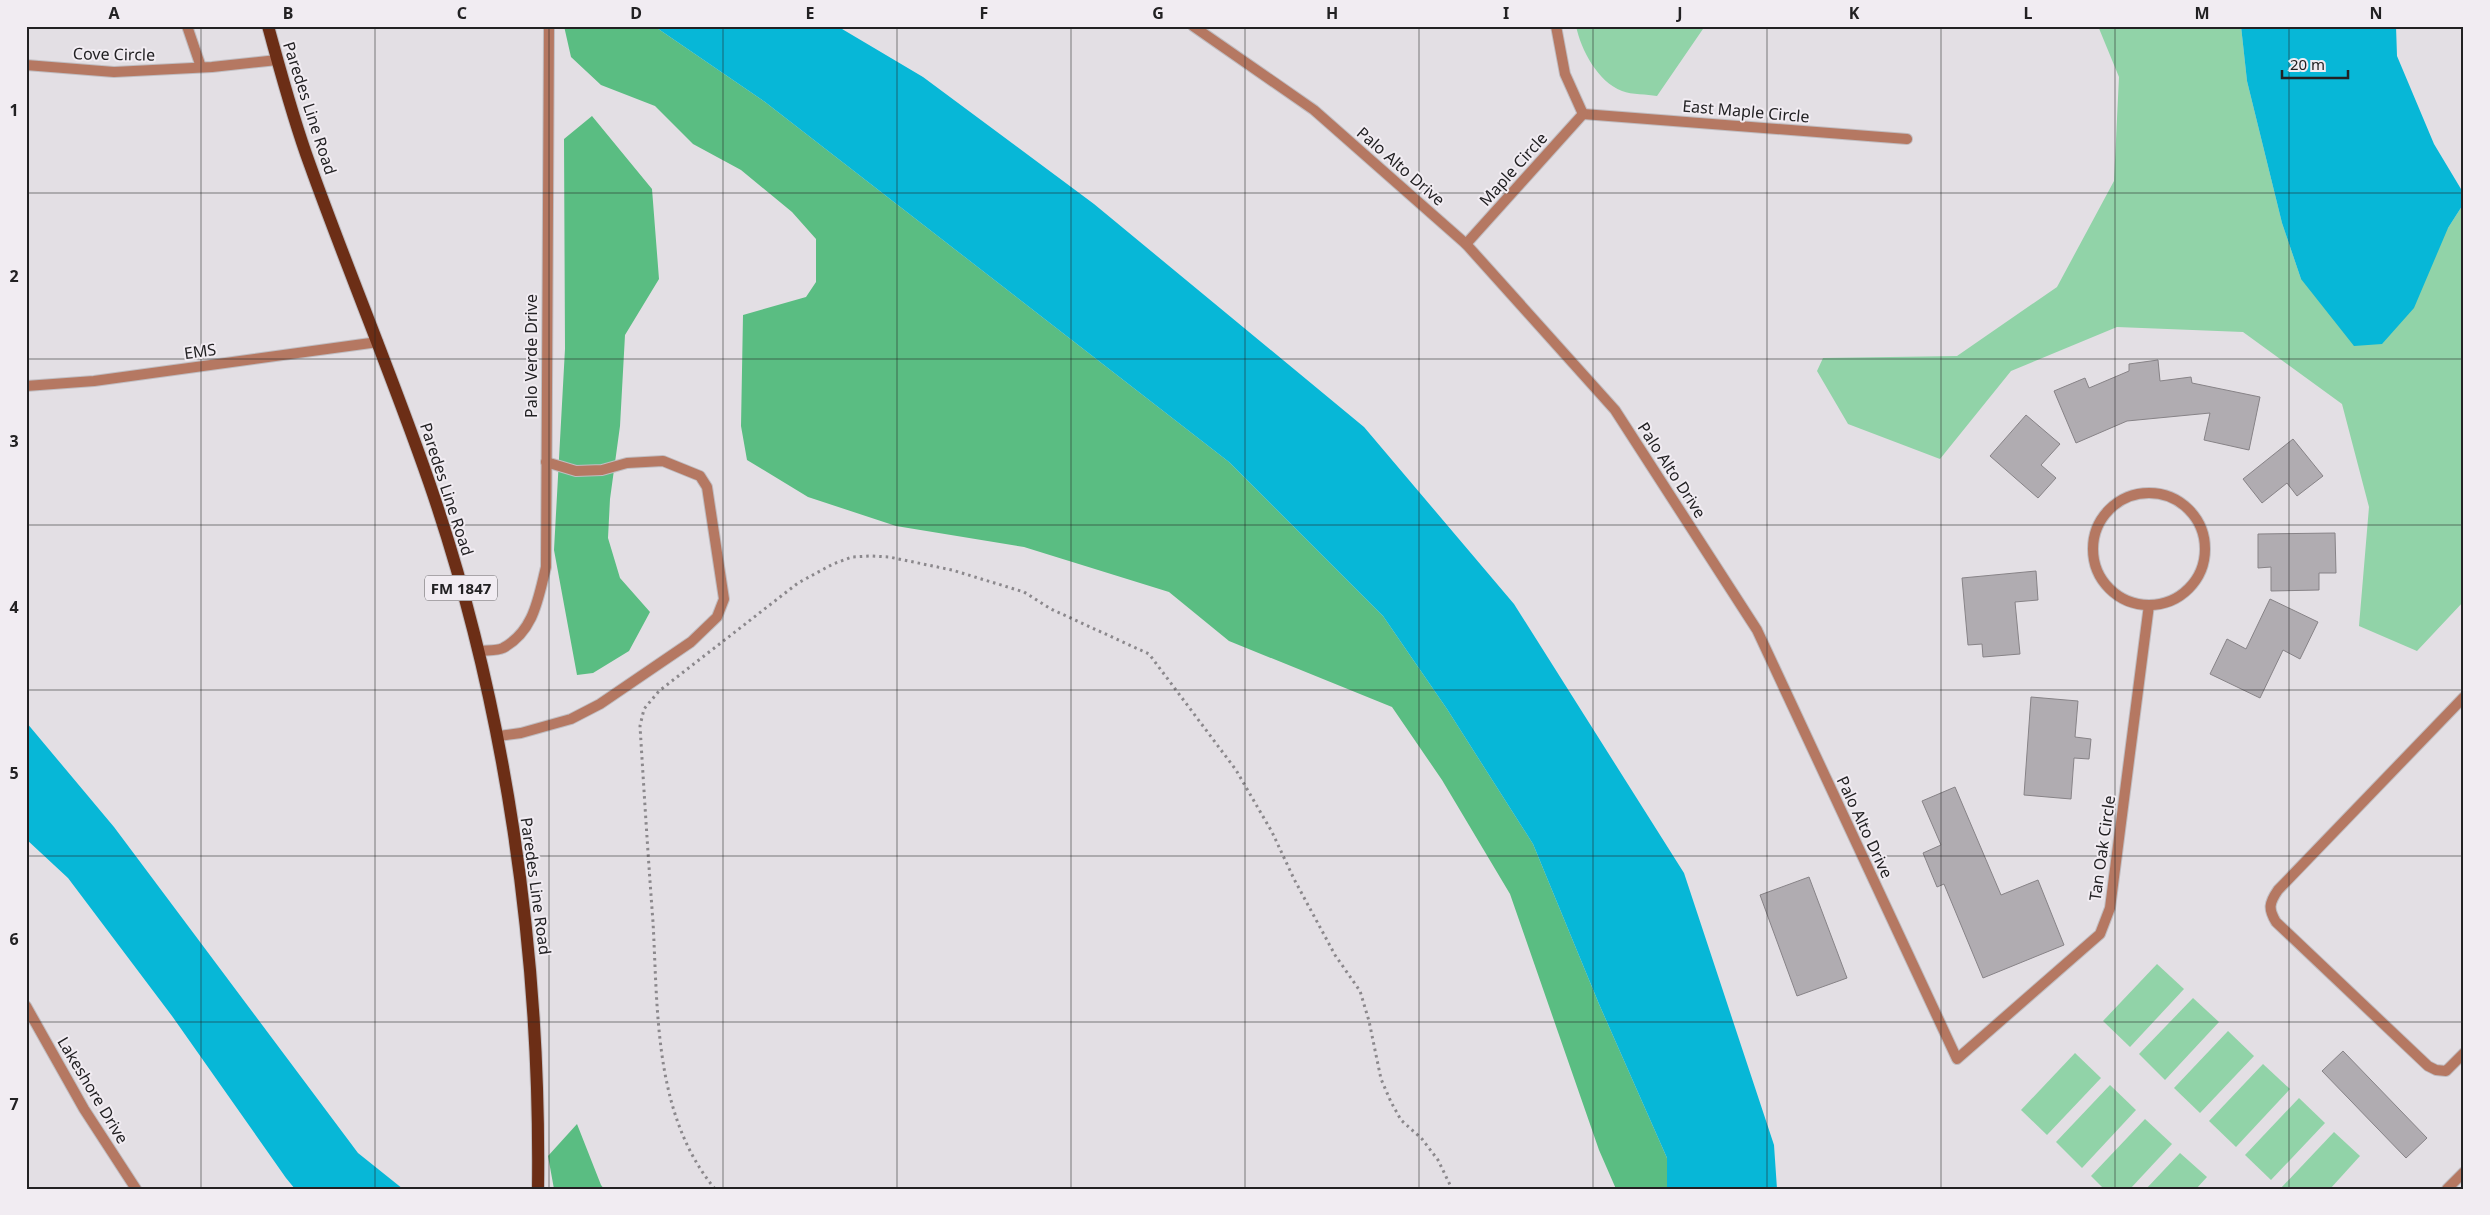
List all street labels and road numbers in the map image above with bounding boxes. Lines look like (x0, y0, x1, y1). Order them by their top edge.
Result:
street label: Paredes Line Road (278, 39, 342, 177)
street label: Cove Circle (73, 42, 155, 66)
street label: East Maple Circle (1682, 94, 1810, 128)
street label: Palo Alto Drive (1352, 122, 1450, 210)
street label: Maple Circle (1474, 127, 1552, 211)
street label: Palo Verde Drive (520, 294, 542, 418)
street label: EMS (183, 338, 218, 364)
street label: Palo Alto Drive (1633, 418, 1711, 522)
street label: Paredes Line Road (415, 420, 479, 558)
road number: FM 1847 (425, 576, 497, 600)
street label: Palo Alto Drive (1832, 772, 1898, 882)
street label: Tan Oak Circle (2084, 794, 2120, 902)
street label: Paredes Line Road (515, 816, 557, 956)
street label: Lakeshore Drive (52, 1032, 134, 1148)

